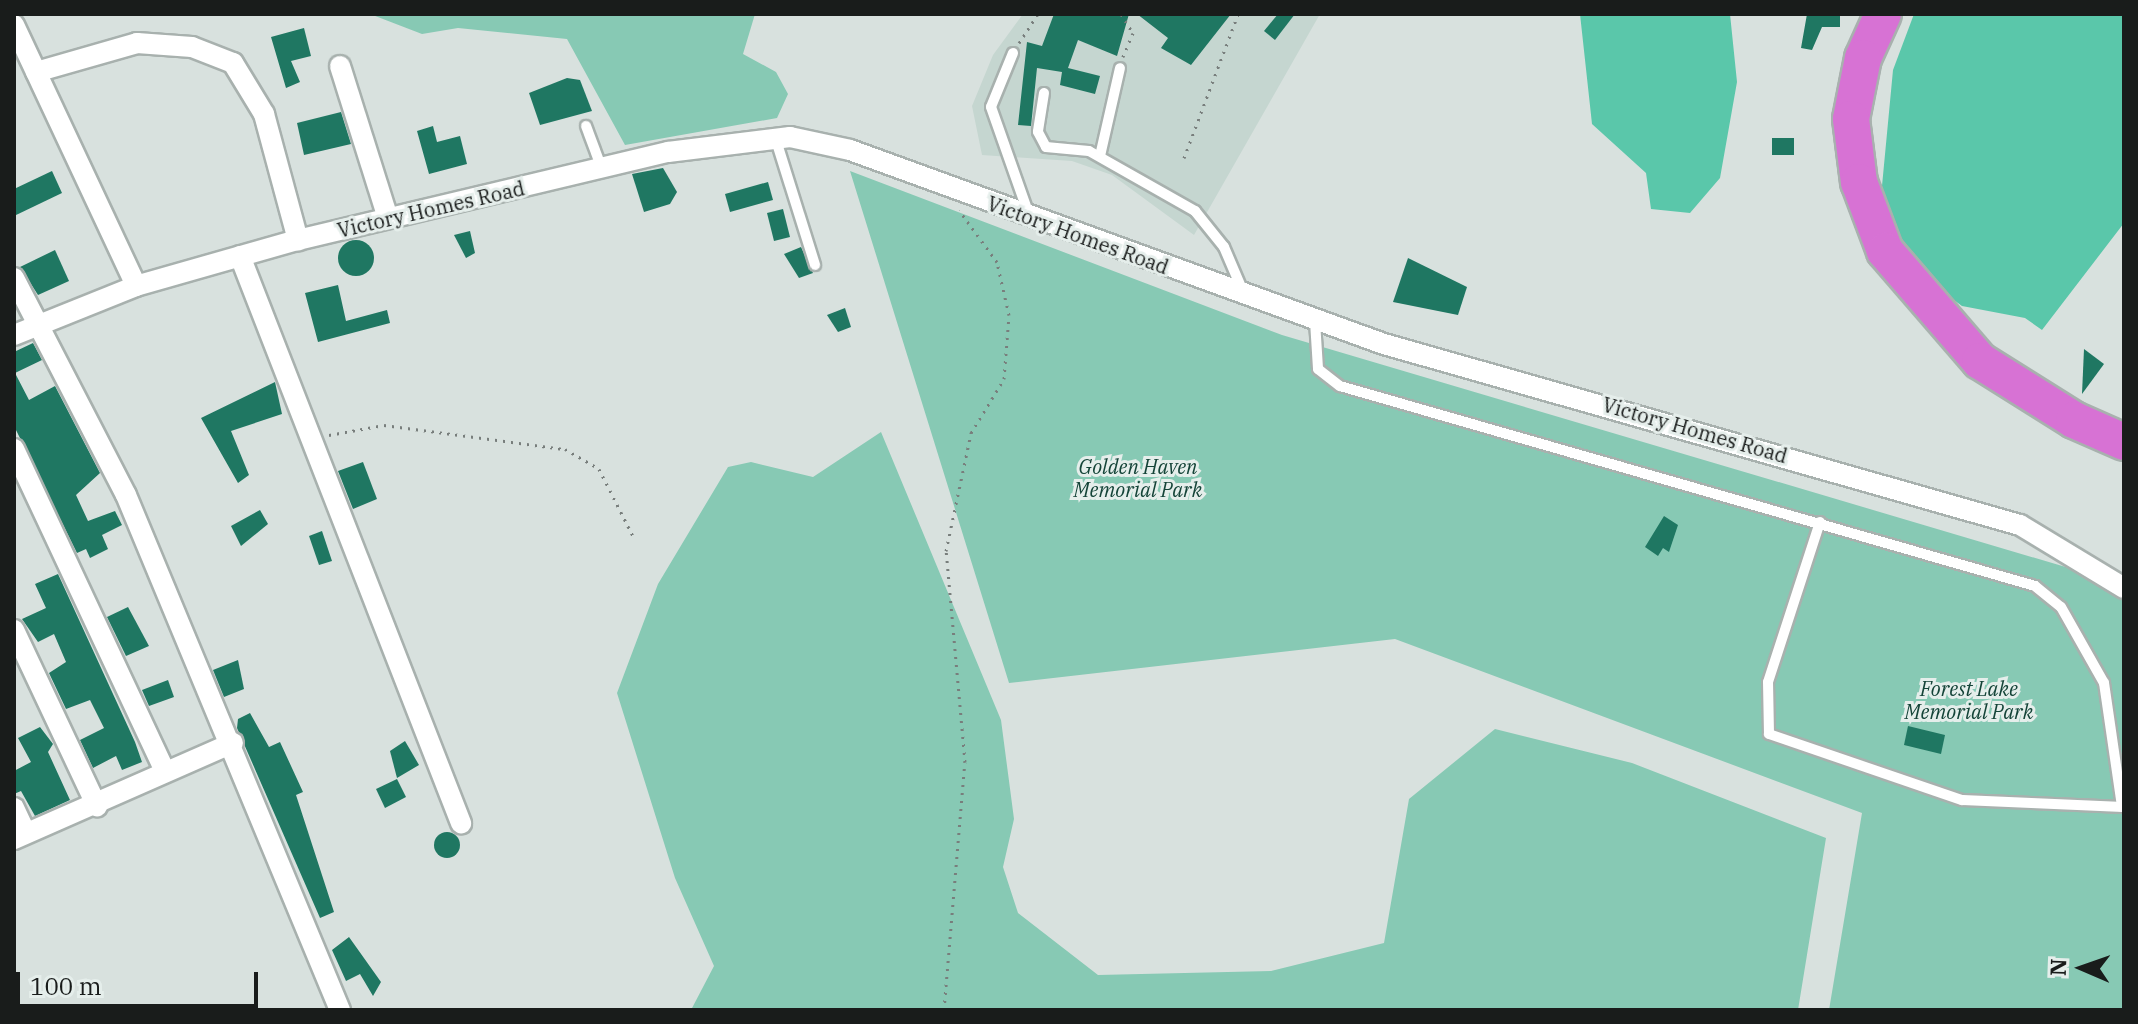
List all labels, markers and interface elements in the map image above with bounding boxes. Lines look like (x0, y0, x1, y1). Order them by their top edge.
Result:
street label: Victory Homes Road (335, 176, 527, 242)
street label: Victory Homes Road (984, 191, 1172, 279)
street label: Victory Homes Road (1600, 392, 1790, 468)
park label: Golden Haven Memorial Park (1074, 454, 1202, 501)
park label: Forest Lake Memorial Park (1905, 676, 2033, 723)
north arrow (2042, 928, 2122, 1008)
scale bar (20, 956, 262, 1006)
text: N (2043, 958, 2072, 976)
text: 100 m (30, 970, 102, 1002)

